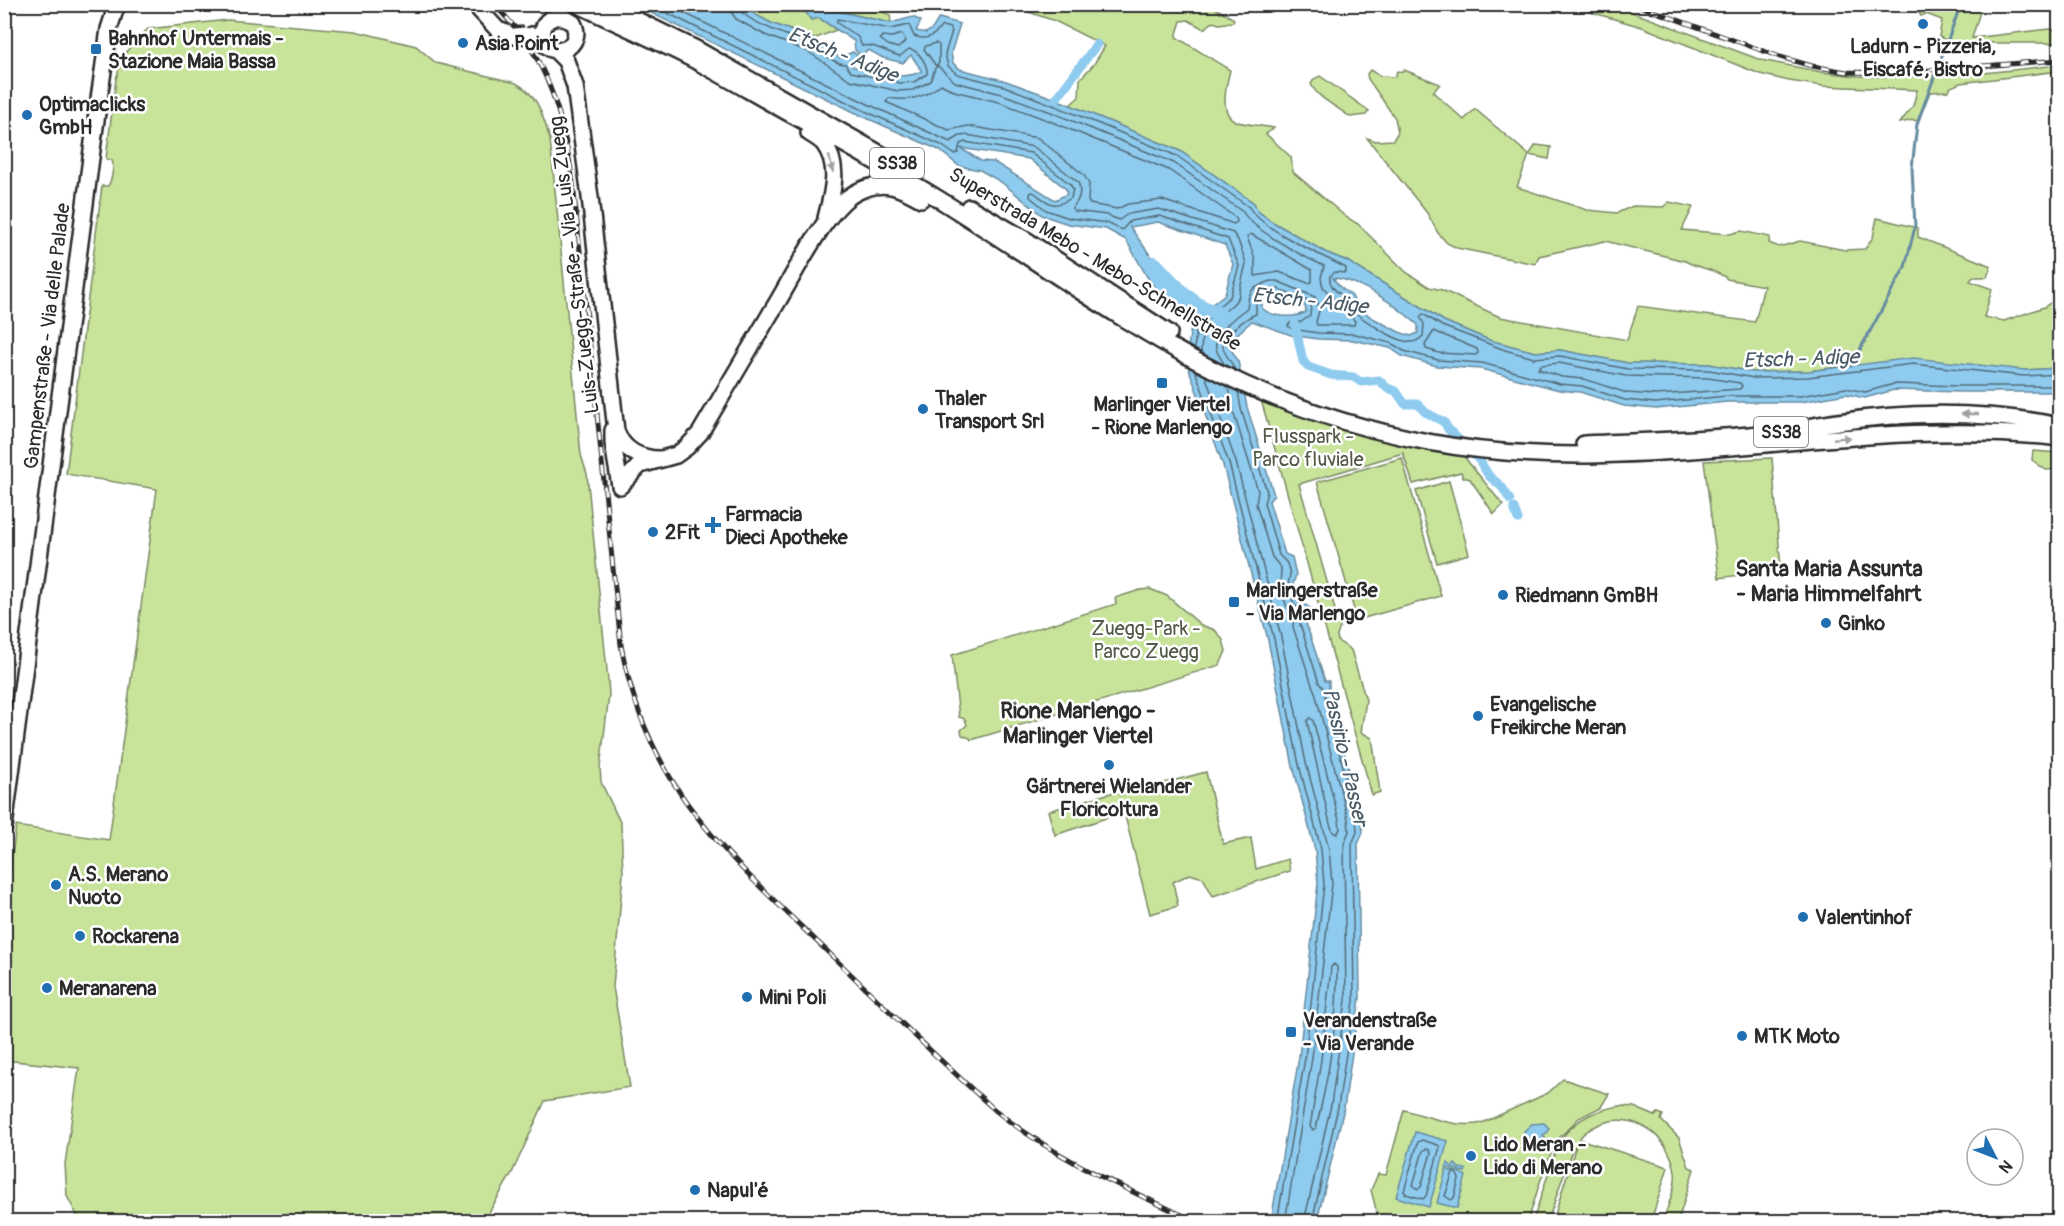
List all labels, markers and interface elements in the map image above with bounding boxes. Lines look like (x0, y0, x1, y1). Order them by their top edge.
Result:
marker: Ladurn - Pizzeria, Eiscafé, Bistro (1916, 17, 1930, 31)
water label: Etsch - Adige (784, 21, 904, 90)
place label: Bahnhof Untermais - Stazione Maia Bassa (108, 26, 284, 74)
place label: Asia Point (475, 31, 559, 56)
place label: Ladurn - Pizzeria, Eiscafé, Bistro (1850, 34, 1996, 82)
marker: Asia Point (456, 36, 470, 50)
marker: Bahnhof Untermais - Stazione Maia Bassa (89, 42, 103, 56)
place label: Optimaclicks GmbH (39, 92, 145, 140)
marker: Optimaclicks GmbH (20, 108, 34, 122)
street label: Luis-Zuegg-Straße - Via Luis Zuegg (543, 115, 605, 415)
road number: SS38 (870, 148, 924, 178)
one-way arrow (827, 155, 836, 173)
street label: Superstrada Mebo - Mebo-Schnellstraße (944, 162, 1246, 356)
street label: Gampenstraße - Via delle Palade (18, 201, 76, 470)
water label: Etsch - Adige (1251, 282, 1372, 321)
water label: Etsch - Adige (1743, 343, 1862, 375)
marker: Marlinger Viertel - Rione Marlengo (1155, 376, 1169, 390)
place label: Thaler Transport Srl (934, 386, 1044, 434)
place label: Marlinger Viertel - Rione Marlengo (1091, 392, 1233, 440)
marker: Thaler Transport Srl (916, 402, 930, 416)
one-way arrow (1961, 409, 1980, 419)
road number: SS38 (1754, 417, 1808, 447)
park label: Flusspark - Parco fluviale (1252, 424, 1364, 472)
one-way arrow (1832, 434, 1851, 443)
place label: Farmacia Dieci Apotheke (725, 502, 849, 550)
marker: Farmacia Dieci Apotheke (706, 518, 720, 532)
place label: 2Fit (665, 520, 701, 545)
marker: 2Fit (646, 525, 660, 539)
district label: Santa Maria Assunta - Maria Himmelfahrt (1735, 555, 1923, 608)
place label: Marlingerstraße - Via Marlengo (1246, 578, 1379, 626)
place label: Riedmann GmBH (1515, 583, 1659, 608)
marker: Riedmann GmBH (1496, 588, 1510, 602)
marker: Marlingerstraße - Via Marlengo (1227, 595, 1241, 609)
place label: Ginko (1838, 611, 1885, 636)
park label: Zuegg-Park - Parco Zuegg (1091, 616, 1201, 664)
marker: Ginko (1819, 616, 1833, 630)
water label: Passirio - Passer (1316, 685, 1375, 831)
place label: Evangelische Freikirche Meran (1490, 692, 1626, 740)
district label: Rione Marlengo - Marlinger Viertel (1000, 697, 1156, 750)
marker: Evangelische Freikirche Meran (1471, 709, 1485, 723)
marker: Gärtnerei Wielander Floricoltura (1102, 758, 1116, 772)
place label: Gärtnerei Wielander Floricoltura (1026, 774, 1193, 822)
place label: A.S. Merano Nuoto (68, 862, 169, 910)
marker: A.S. Merano Nuoto (49, 878, 63, 892)
place label: Valentinhof (1815, 905, 1913, 930)
marker: Valentinhof (1796, 910, 1810, 924)
place label: Rockarena (92, 924, 179, 949)
marker: Rockarena (73, 929, 87, 943)
place label: Meranarena (59, 976, 157, 1001)
marker: Meranarena (40, 981, 54, 995)
place label: Mini Poli (759, 985, 827, 1010)
marker: Mini Poli (740, 990, 754, 1004)
place label: Verandenstraße - Via Verande (1303, 1008, 1438, 1056)
place label: MTK Moto (1754, 1024, 1840, 1049)
marker: Verandenstraße - Via Verande (1284, 1025, 1298, 1039)
marker: MTK Moto (1735, 1029, 1749, 1043)
north arrow (1965, 1127, 2025, 1187)
place label: Lido Meran - Lido di Merano (1483, 1132, 1603, 1180)
marker: Lido Meran - Lido di Merano (1464, 1149, 1478, 1163)
text: N (1994, 1156, 2016, 1177)
place label: Napul'é (707, 1178, 769, 1203)
marker: Napul'é (688, 1183, 702, 1197)

